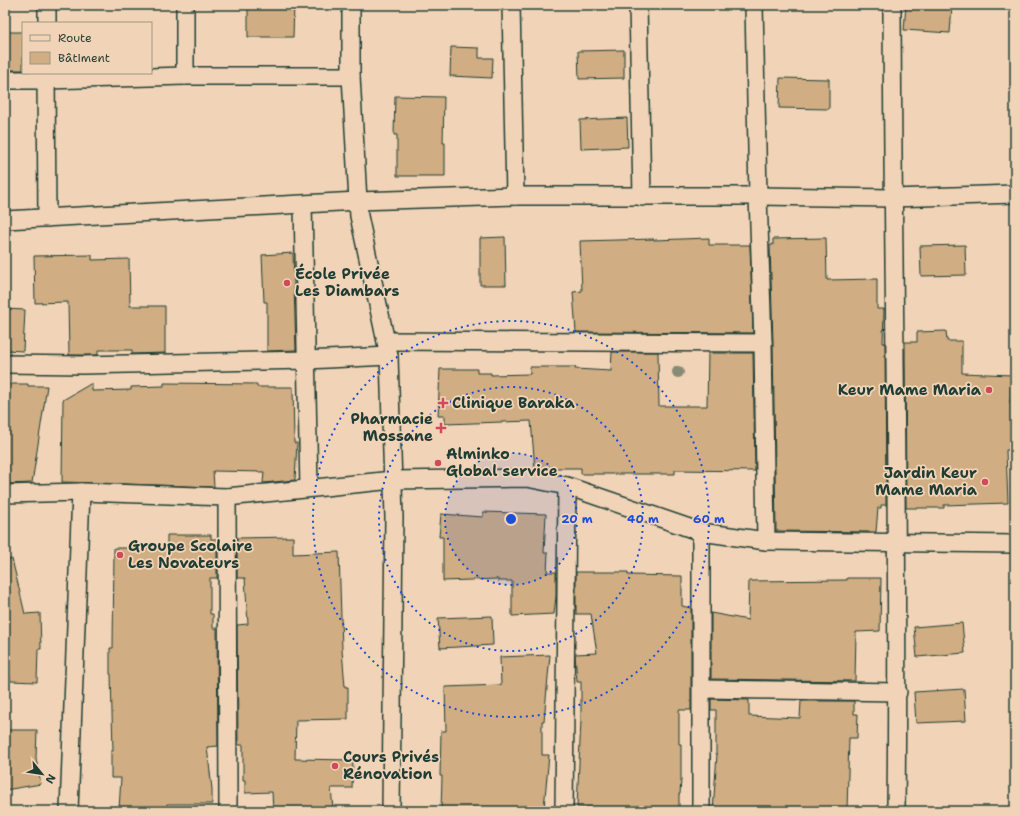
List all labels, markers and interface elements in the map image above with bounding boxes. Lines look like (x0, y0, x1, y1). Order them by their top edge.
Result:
legend (22, 22, 152, 74)
text: Route (58, 30, 92, 46)
text: Bâtiment (58, 50, 110, 66)
place label: École Privée Les Diambars (295, 263, 399, 301)
marker: École Privée Les Diambars (282, 278, 292, 288)
place label: Keur Mame Maria (838, 380, 982, 400)
marker: Keur Mame Maria (984, 385, 994, 395)
place label: Clinique Baraka (452, 393, 575, 413)
marker: Clinique Baraka (437, 397, 449, 409)
place label: Pharmacie Mossane (351, 409, 433, 446)
marker: Pharmacie Mossane (436, 423, 446, 433)
place label: Alminko Global service (446, 444, 558, 481)
marker: Alminko Global service (433, 458, 443, 468)
place label: Jardin Keur Mame Maria (875, 463, 978, 500)
marker: Jardin Keur Mame Maria (980, 477, 990, 487)
text: 20 m (561, 511, 593, 527)
text: 40 m (627, 511, 659, 527)
text: 60 m (693, 511, 725, 527)
centre of rings (504, 512, 518, 526)
place label: Groupe Scolaire Les Novateurs (128, 536, 253, 573)
marker: Groupe Scolaire Les Novateurs (115, 550, 125, 560)
place label: Cours Privés Rénovation (343, 747, 439, 784)
north arrow (22, 754, 62, 794)
marker: Cours Privés Rénovation (330, 761, 340, 771)
text: N (41, 771, 59, 787)

